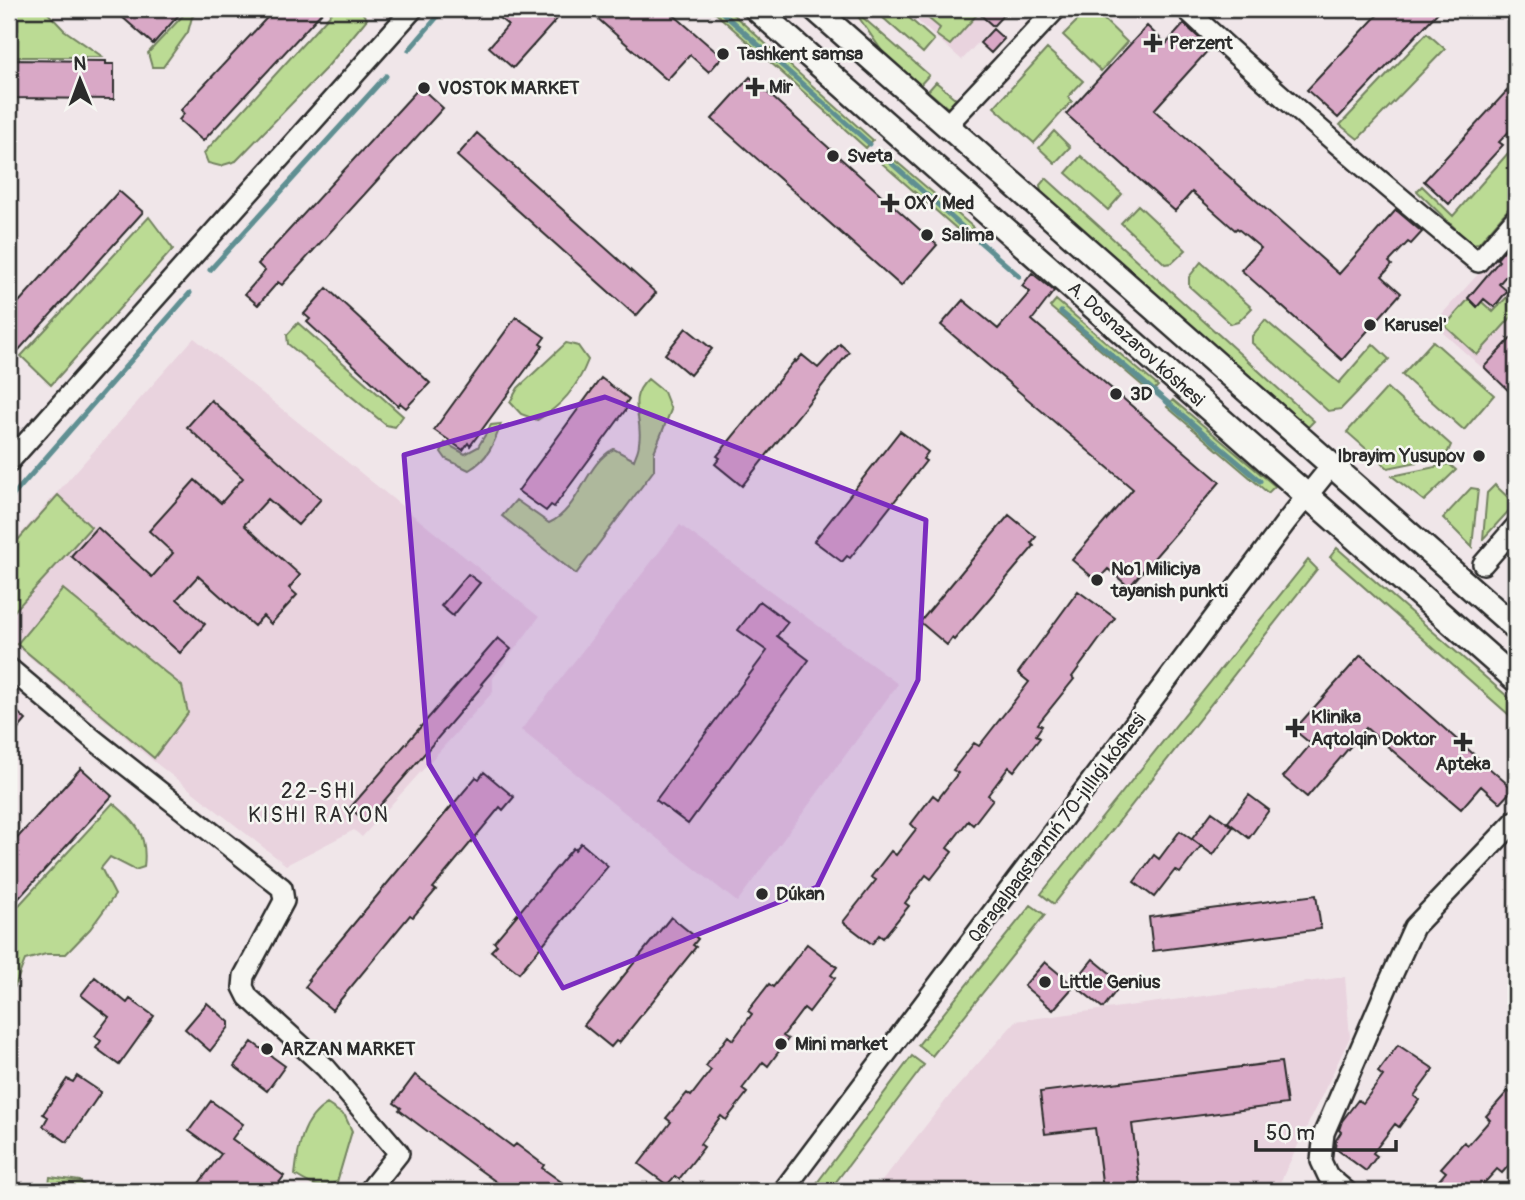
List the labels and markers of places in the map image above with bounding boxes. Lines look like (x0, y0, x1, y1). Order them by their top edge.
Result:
place label: Perzent (1169, 31, 1234, 55)
marker: Perzent (1143, 33, 1163, 53)
place label: Tashkent samsa (736, 42, 863, 66)
marker: Tashkent samsa (715, 46, 731, 62)
place label: Mir (769, 75, 793, 99)
place label: VOSTOK MARKET (438, 76, 580, 100)
marker: Mir (747, 79, 763, 95)
marker: VOSTOK MARKET (416, 80, 432, 96)
place label: Sveta (847, 144, 893, 168)
marker: Sveta (825, 148, 841, 164)
place label: OXY Med (904, 191, 974, 215)
marker: OXY Med (882, 195, 898, 211)
place label: Salima (941, 223, 994, 247)
marker: Salima (919, 227, 935, 243)
place label: Karusel' (1384, 313, 1447, 337)
marker: Karusel' (1362, 317, 1378, 333)
place label: 3D (1130, 382, 1153, 406)
marker: 3D (1108, 386, 1124, 402)
place label: Ibrayim Yusupov (1337, 444, 1465, 468)
marker: Ibrayim Yusupov (1471, 448, 1487, 464)
place label: №1 Miliciya tayanish punkti (1110, 557, 1228, 603)
marker: №1 Miliciya tayanish punkti (1089, 572, 1105, 588)
place label: Klinika Aqtolqin Doktor (1311, 705, 1436, 751)
marker: Klinika Aqtolqin Doktor (1285, 718, 1305, 738)
marker: Apteka (1455, 734, 1471, 750)
place label: Apteka (1435, 752, 1491, 776)
place label: Dúkan (776, 882, 825, 906)
marker: Dúkan (754, 886, 770, 902)
place label: Little Genius (1059, 970, 1161, 994)
marker: Little Genius (1037, 974, 1053, 990)
place label: Mini market (795, 1032, 889, 1056)
marker: Mini market (773, 1036, 789, 1052)
place label: ARZAN MARKET (281, 1037, 416, 1061)
marker: ARZAN MARKET (259, 1041, 275, 1057)

